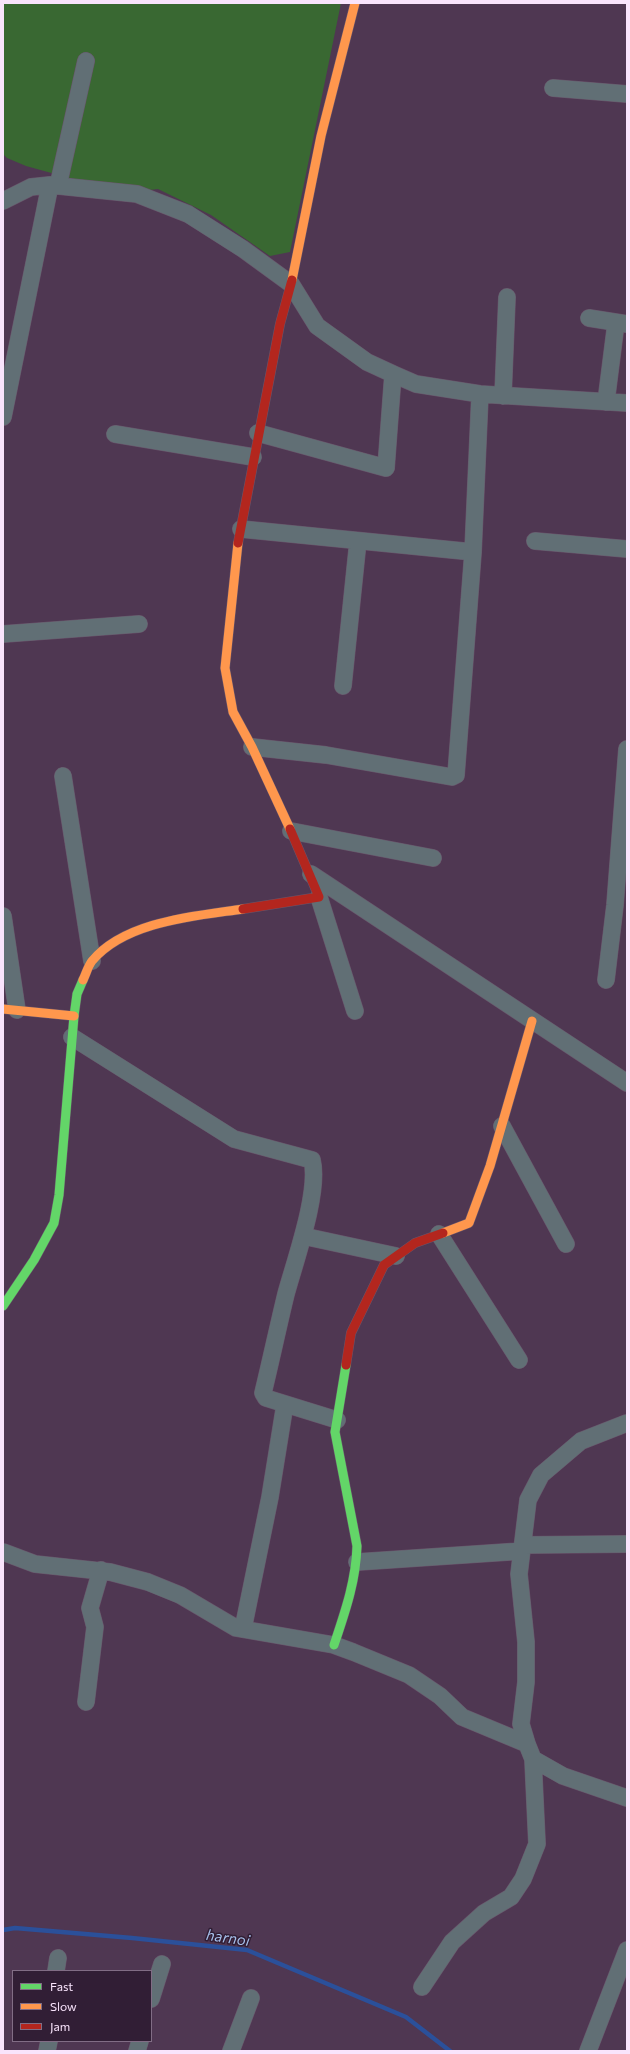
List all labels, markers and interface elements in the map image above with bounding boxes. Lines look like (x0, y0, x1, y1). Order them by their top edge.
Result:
water label: harnoi (205, 1926, 251, 1950)
legend (12, 1970, 152, 2042)
text: Fast (50, 1979, 73, 1993)
text: Slow (50, 1999, 77, 2013)
text: Jam (50, 2019, 70, 2033)

